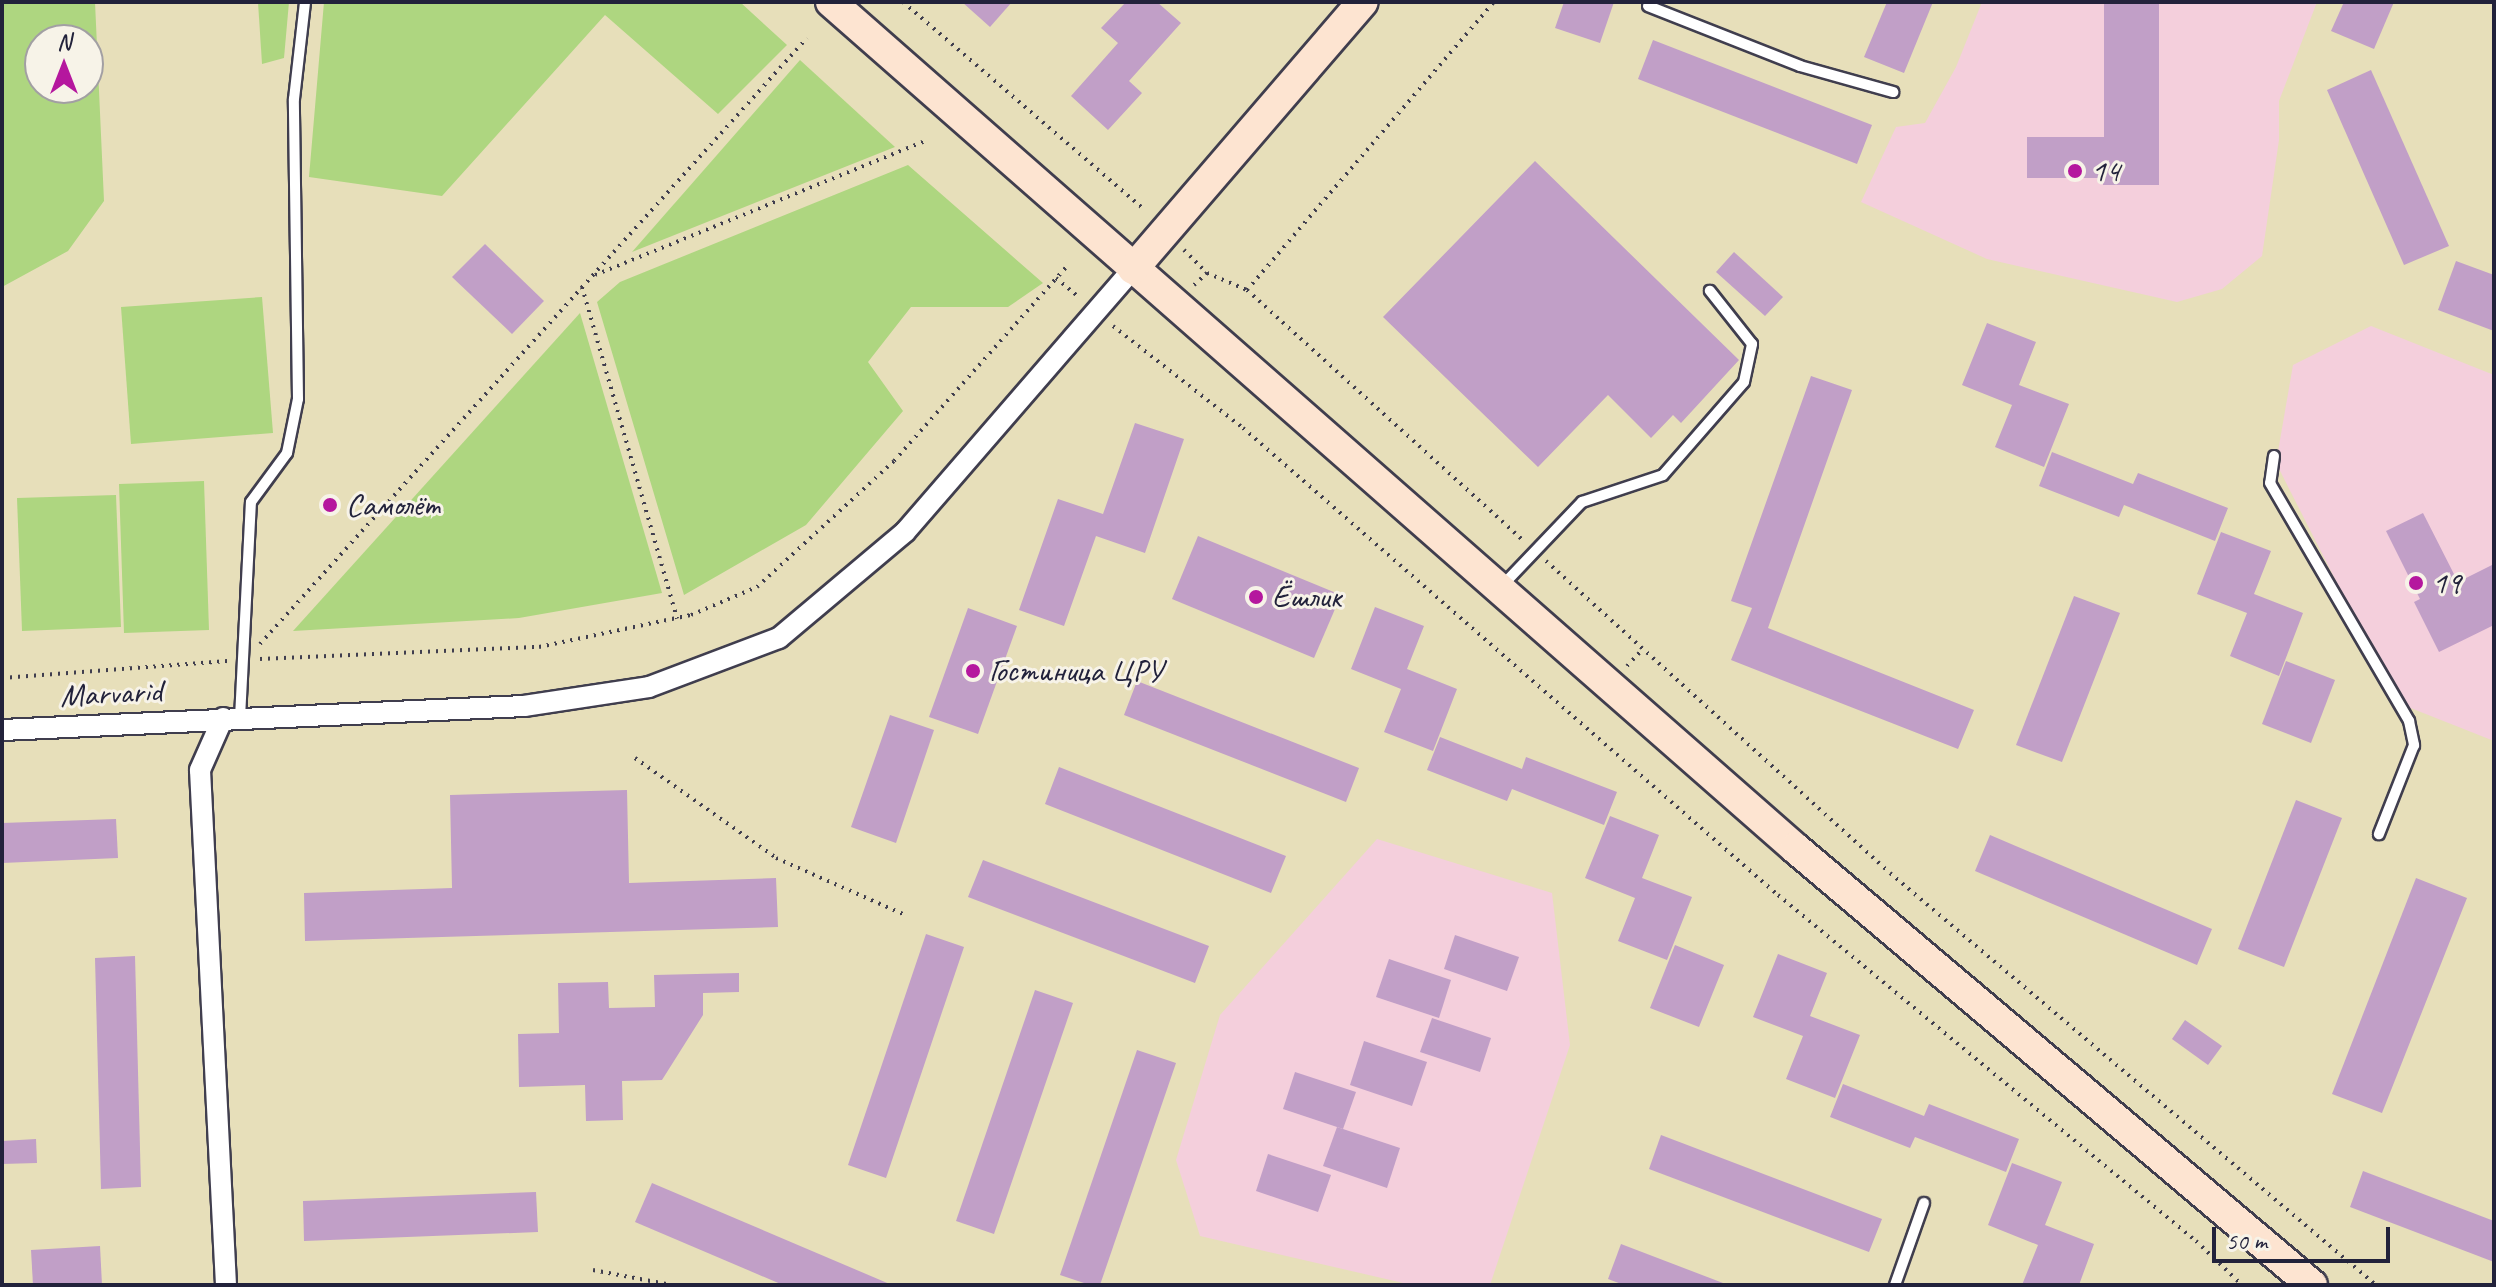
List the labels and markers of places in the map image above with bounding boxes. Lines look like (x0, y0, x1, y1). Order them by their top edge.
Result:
place label: 14 (2091, 152, 2120, 190)
marker: 14 (2066, 162, 2084, 180)
place label: Самолёт (346, 486, 439, 524)
marker: Самолёт (321, 496, 339, 514)
place label: 19 (2432, 564, 2461, 602)
marker: 19 (2407, 574, 2425, 592)
place label: Ёшлик (1272, 578, 1341, 616)
marker: Ёшлик (1247, 588, 1265, 606)
place label: Гостиница ЦРУ (989, 652, 1163, 690)
marker: Гостиница ЦРУ (964, 662, 982, 680)

